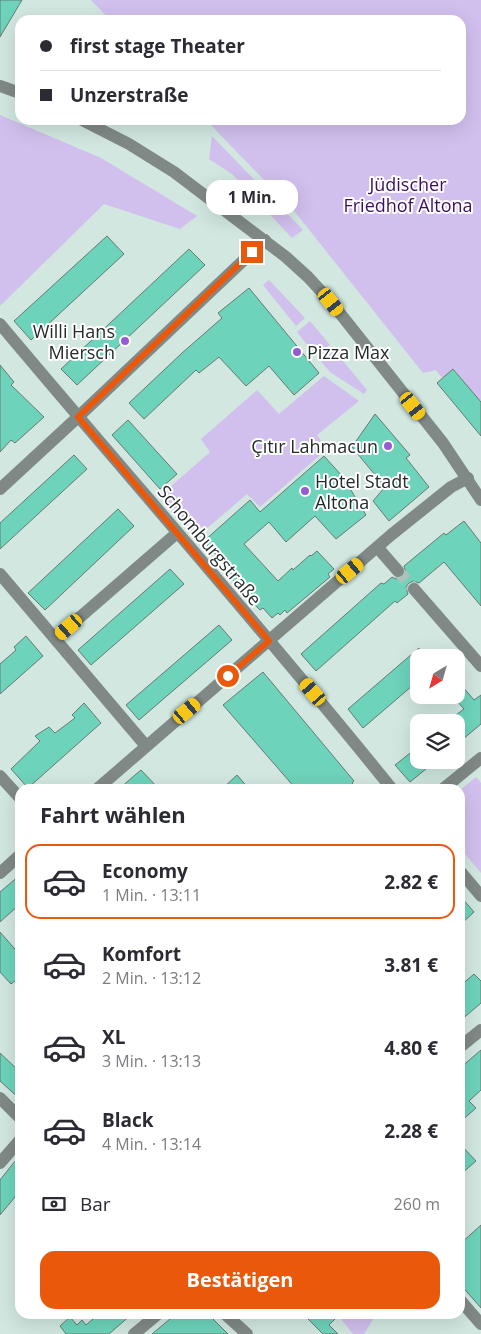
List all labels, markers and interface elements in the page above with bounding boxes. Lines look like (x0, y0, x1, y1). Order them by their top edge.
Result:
text: first stage Theater (70, 33, 245, 59)
text: Unzerstraße (70, 82, 189, 108)
park label: Jüdischer Friedhof Altona (343, 172, 473, 217)
callout: 1 Min. (206, 180, 298, 214)
text: 1 Min. (228, 186, 276, 208)
route end (241, 241, 263, 263)
car (315, 286, 346, 318)
place label: Willi Hans Miersch (33, 319, 115, 364)
marker: Willi Hans Miersch (119, 335, 131, 347)
place label: Pizza Max (307, 340, 390, 364)
marker: Pizza Max (291, 346, 303, 358)
car (397, 390, 428, 422)
place label: Çıtır Lahmacun (251, 434, 378, 458)
marker: Çıtır Lahmacun (382, 440, 394, 452)
place label: Hotel Stadt Altona (315, 469, 409, 514)
street label: Schomburgstraße (153, 480, 267, 610)
marker: Hotel Stadt Altona (299, 485, 311, 497)
car (333, 556, 366, 586)
car (52, 611, 85, 643)
north arrow (410, 649, 465, 704)
map controls (410, 649, 465, 769)
route start (217, 665, 239, 687)
car (297, 676, 328, 708)
car (170, 696, 203, 726)
button: layers (410, 714, 465, 769)
text: Fahrt wählen (40, 799, 186, 829)
text: Economy (102, 858, 188, 884)
icon: car (42, 859, 87, 904)
text: 2.82 € (384, 869, 438, 895)
text: 1 Min. · 13:11 (102, 884, 201, 906)
text: Komfort (102, 941, 181, 967)
icon: car (42, 942, 87, 987)
text: 3.81 € (384, 952, 438, 978)
text: 2 Min. · 13:12 (102, 967, 201, 989)
text: XL (102, 1024, 125, 1050)
icon: car (42, 1025, 87, 1070)
text: 4.80 € (384, 1035, 438, 1061)
text: 3 Min. · 13:13 (102, 1050, 201, 1072)
text: Black (102, 1107, 154, 1133)
icon: car (42, 1108, 87, 1153)
text: 2.28 € (384, 1118, 438, 1144)
text: 4 Min. · 13:14 (102, 1133, 201, 1155)
icon: cash (40, 1190, 68, 1218)
text: Bar (80, 1191, 111, 1217)
text: 260 m (394, 1193, 440, 1215)
button: Bestätigen (40, 1251, 440, 1309)

